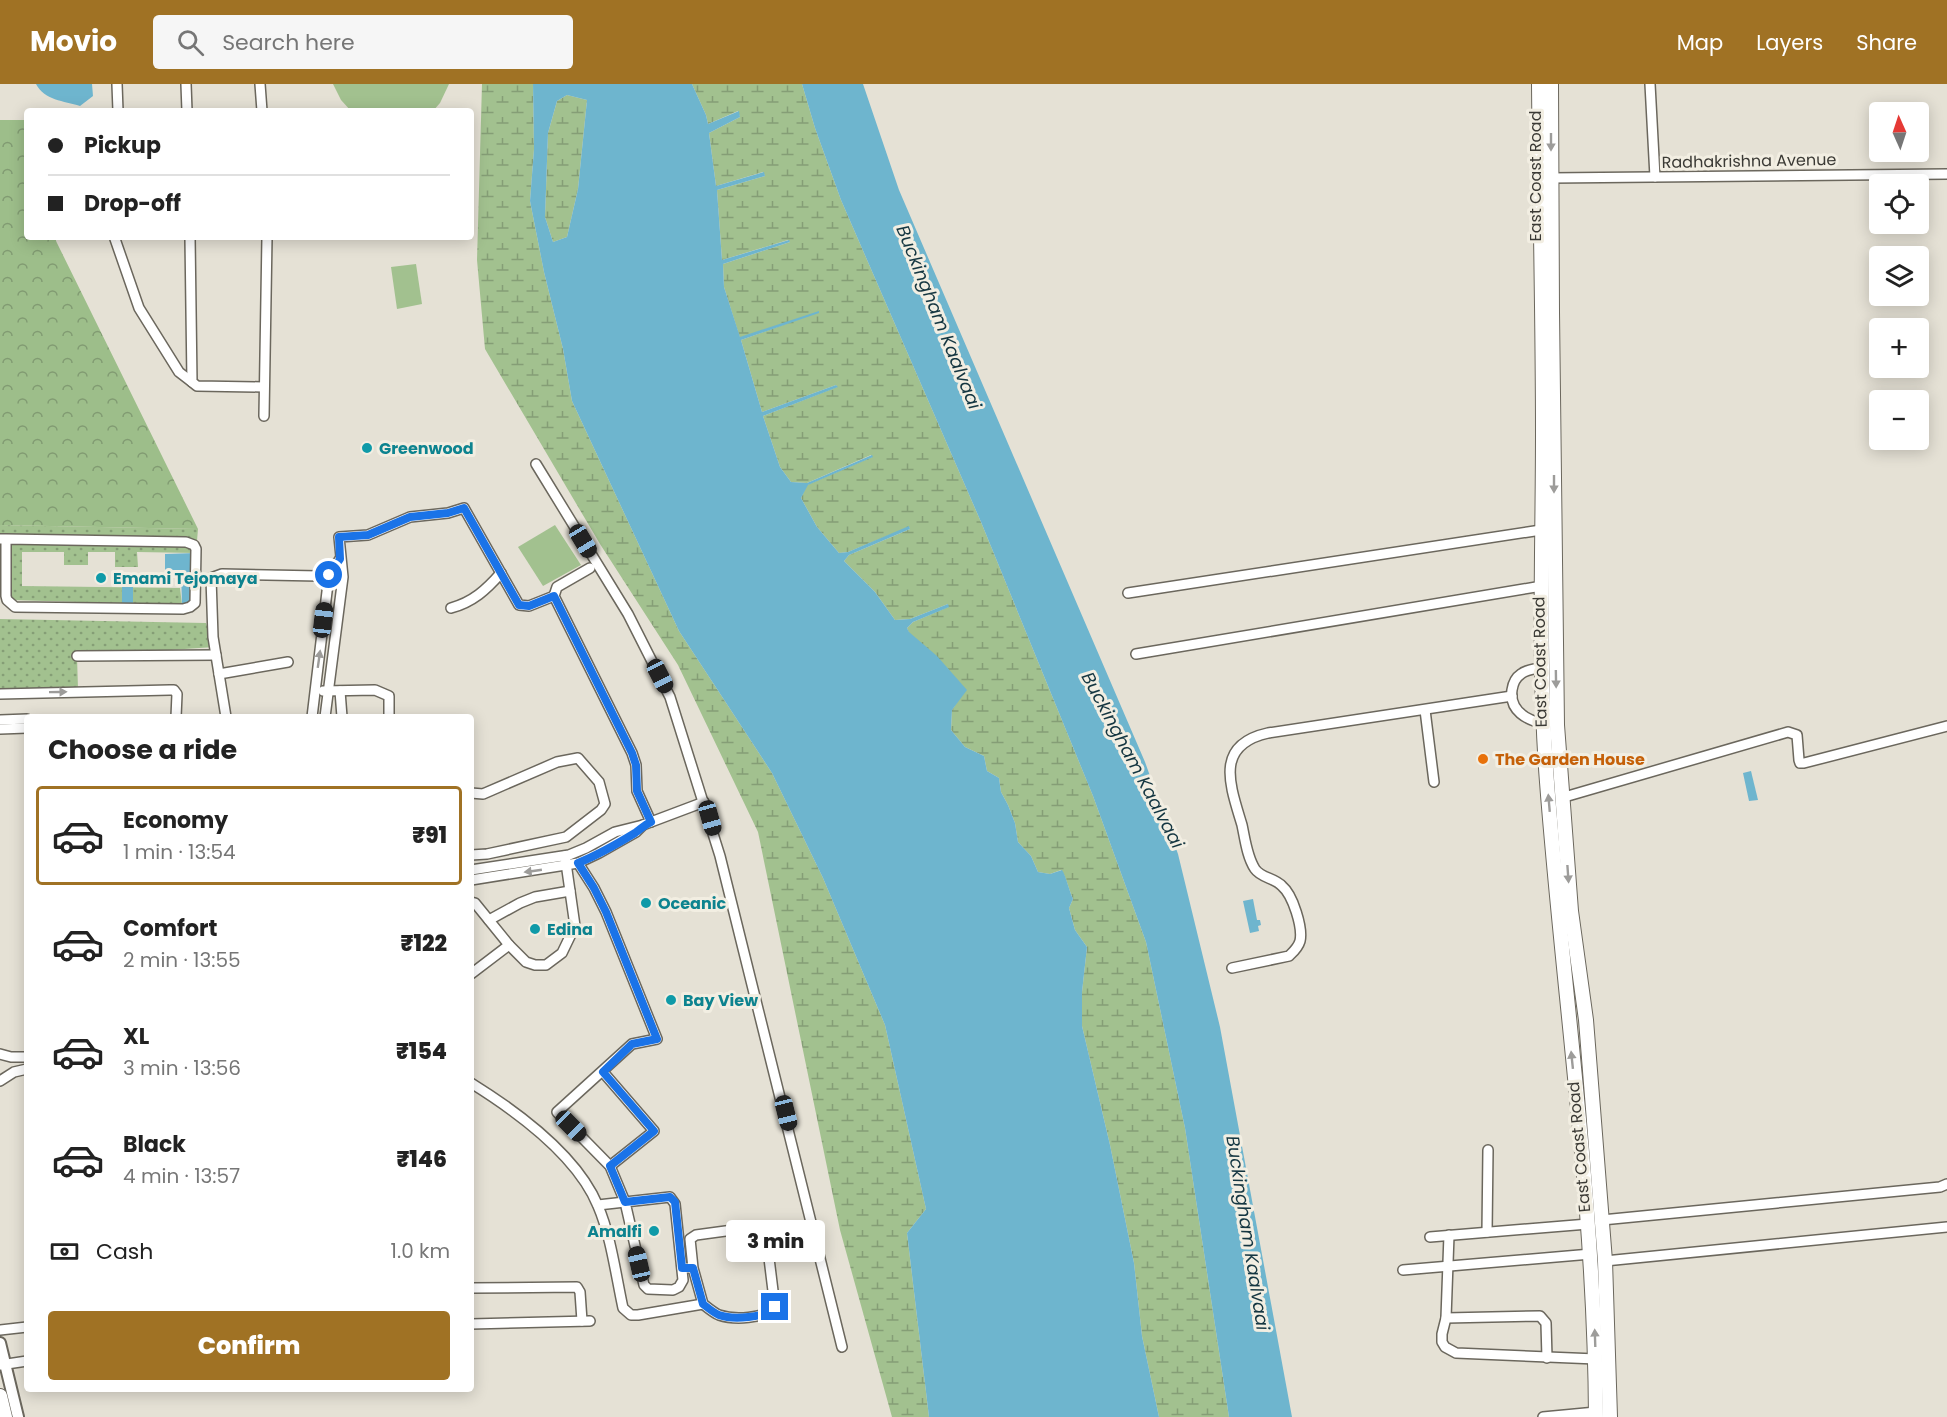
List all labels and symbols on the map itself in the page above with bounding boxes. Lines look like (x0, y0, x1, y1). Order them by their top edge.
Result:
north arrow (1869, 102, 1929, 162)
street label: East Coast Road (1524, 111, 1547, 241)
one-way arrow (1546, 133, 1556, 152)
street label: Radhakrishna Avenue (1662, 148, 1837, 174)
water label: Buckingham Kaalvaai (891, 221, 988, 413)
place label: Greenwood (379, 437, 474, 460)
marker: Greenwood (360, 441, 374, 455)
one-way arrow (1549, 475, 1559, 494)
car (566, 521, 600, 561)
route start (315, 561, 342, 588)
place label: Emami Tejomaya (113, 567, 258, 590)
marker: Emami Tejomaya (94, 571, 108, 585)
street label: East Coast Road (1527, 596, 1553, 728)
car (312, 601, 334, 639)
one-way arrow (315, 649, 324, 668)
car (644, 656, 676, 696)
water label: Buckingham Kaalvaai (1076, 667, 1191, 853)
one-way arrow (1552, 670, 1561, 689)
one-way arrow (49, 688, 68, 697)
place label: The Garden House (1495, 748, 1645, 771)
marker: The Garden House (1476, 752, 1490, 766)
one-way arrow (1544, 793, 1554, 812)
car (696, 798, 724, 838)
one-way arrow (1563, 865, 1573, 884)
one-way arrow (524, 866, 543, 875)
place label: Oceanic (658, 892, 726, 915)
marker: Oceanic (639, 896, 653, 910)
place label: Edina (547, 918, 593, 941)
marker: Edina (528, 922, 542, 936)
place label: Bay View (683, 989, 758, 1012)
marker: Bay View (664, 993, 678, 1007)
one-way arrow (1567, 1050, 1577, 1069)
street label: East Coast Road (1562, 1081, 1596, 1213)
car (773, 1093, 799, 1133)
car (552, 1107, 590, 1145)
water label: Buckingham Kaalvaai (1220, 1134, 1276, 1333)
place label: Amalfi (587, 1220, 642, 1243)
callout: 3 min (726, 1220, 824, 1262)
marker: Amalfi (647, 1224, 661, 1238)
car (626, 1244, 652, 1284)
route end (761, 1293, 788, 1320)
one-way arrow (1590, 1328, 1600, 1347)

